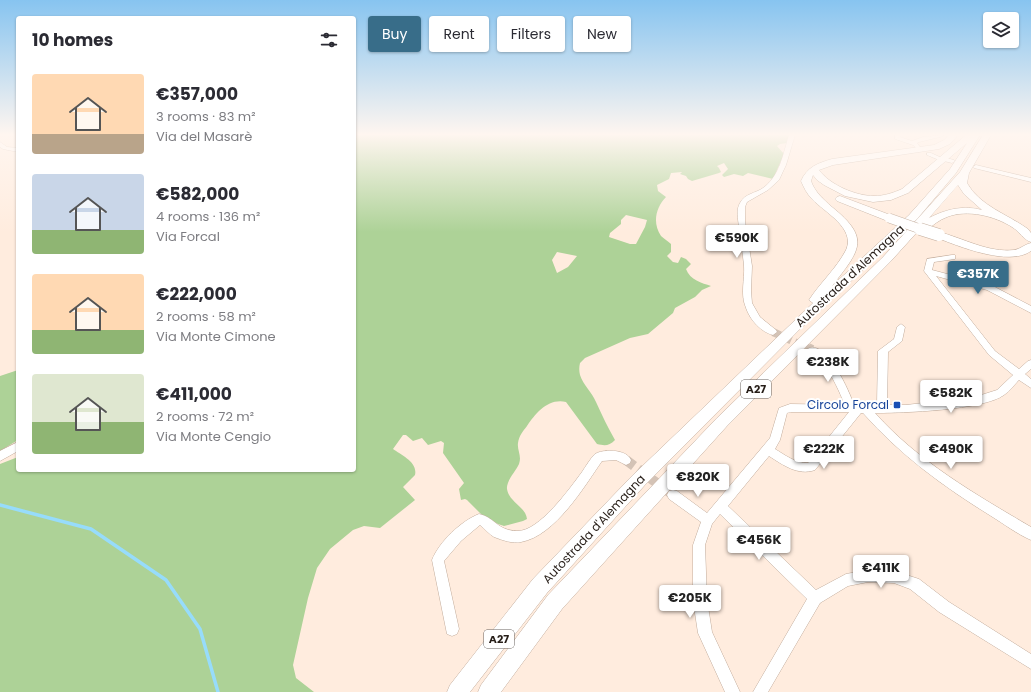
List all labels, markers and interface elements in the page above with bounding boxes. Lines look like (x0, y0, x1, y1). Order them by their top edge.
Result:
map controls (983, 12, 1019, 48)
button: layers (983, 12, 1019, 48)
chip: Buy (368, 16, 421, 52)
chip: Rent (429, 16, 489, 52)
chip: Filters (497, 16, 565, 52)
chip: New (573, 16, 631, 52)
text: 10 homes (32, 28, 113, 52)
icon: filters (318, 29, 340, 51)
text: €357,000 (156, 82, 238, 106)
icon: home (64, 90, 112, 138)
text: 3 rooms · 83 m² (156, 107, 256, 126)
text: Via del Masarè (156, 127, 252, 146)
text: €582,000 (156, 182, 239, 206)
icon: home (64, 190, 112, 238)
text: 4 rooms · 136 m² (156, 207, 260, 226)
street label: Autostrada d'Alemagna (791, 221, 908, 331)
pin: €590K (709, 225, 765, 259)
text: Via Forcal (156, 227, 220, 246)
text: €590K (715, 228, 759, 247)
pin: €357K (950, 261, 1006, 295)
text: €357K (957, 264, 999, 283)
text: €222,000 (156, 282, 237, 306)
icon: home (64, 290, 112, 338)
text: 2 rooms · 58 m² (156, 307, 256, 326)
text: Via Monte Cimone (156, 327, 276, 346)
pin: €238K (800, 349, 856, 383)
text: €238K (806, 352, 850, 371)
road number: A27 (741, 380, 771, 398)
pin: €582K (923, 380, 979, 414)
text: €411,000 (156, 382, 232, 406)
text: €582K (929, 383, 973, 402)
icon: home (64, 390, 112, 438)
place label: Circolo Forcal (807, 396, 889, 413)
marker: Circolo Forcal (892, 400, 902, 410)
text: 2 rooms · 72 m² (156, 407, 254, 426)
text: Via Monte Cengio (156, 427, 271, 446)
pin: €222K (796, 436, 852, 470)
pin: €490K (923, 436, 979, 470)
text: €222K (803, 439, 845, 458)
text: €490K (929, 439, 973, 458)
pin: €820K (670, 464, 726, 498)
text: €820K (676, 467, 720, 486)
street label: Autostrada d'Alemagna (539, 470, 649, 587)
pin: €456K (731, 527, 787, 561)
text: €456K (737, 530, 781, 549)
pin: €411K (853, 555, 909, 589)
text: €411K (862, 558, 900, 577)
pin: €205K (662, 585, 718, 619)
text: €205K (668, 588, 712, 607)
road number: A27 (484, 630, 514, 648)

